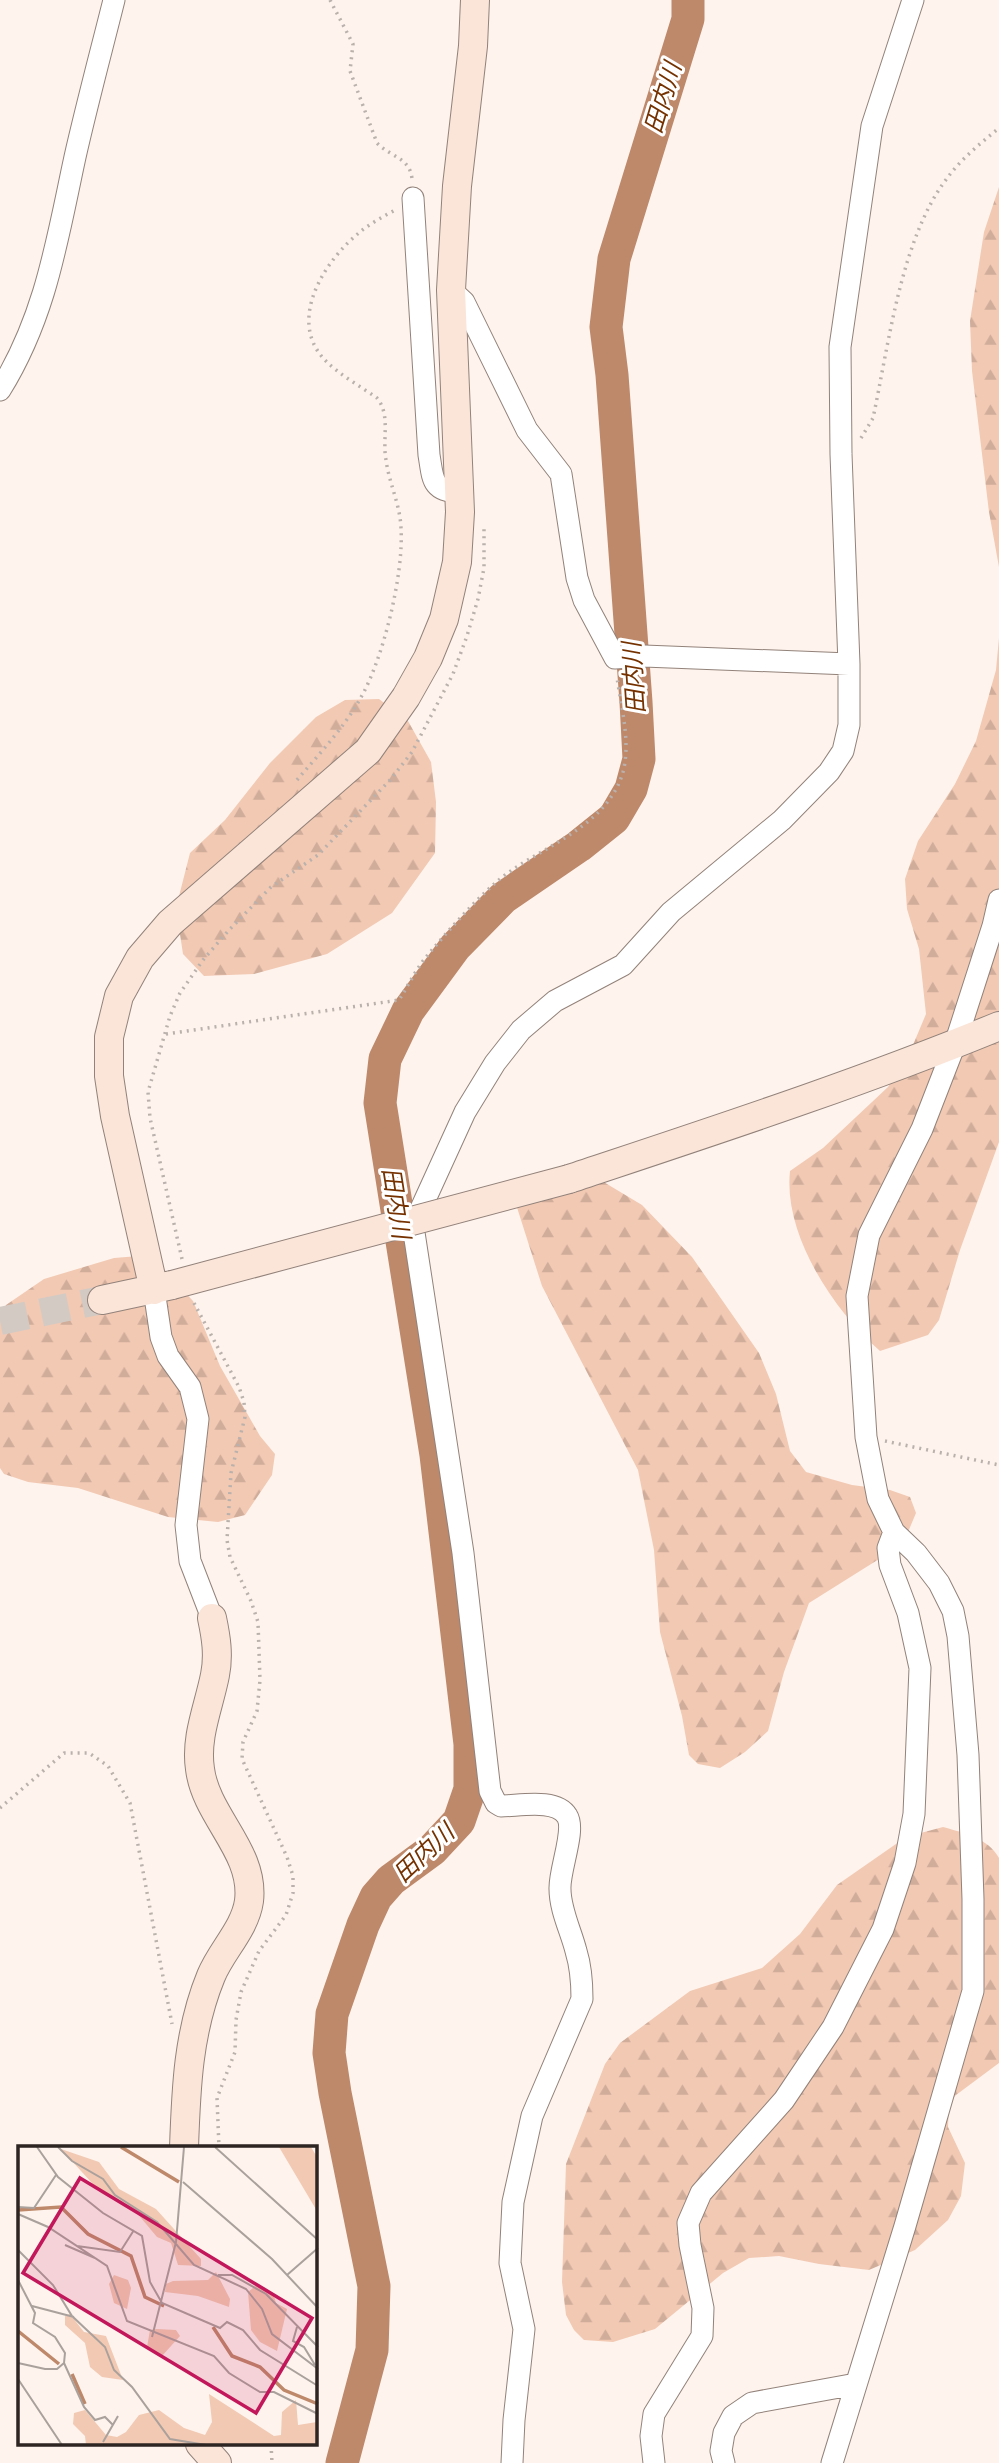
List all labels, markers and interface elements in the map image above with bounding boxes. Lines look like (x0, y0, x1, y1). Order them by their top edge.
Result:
water label: 田内川 (639, 57, 688, 137)
water label: 田内川 (617, 638, 650, 715)
water label: 田内川 (377, 1165, 416, 1244)
water label: 田内川 (388, 1816, 462, 1888)
inset map (18, 2146, 317, 2446)

